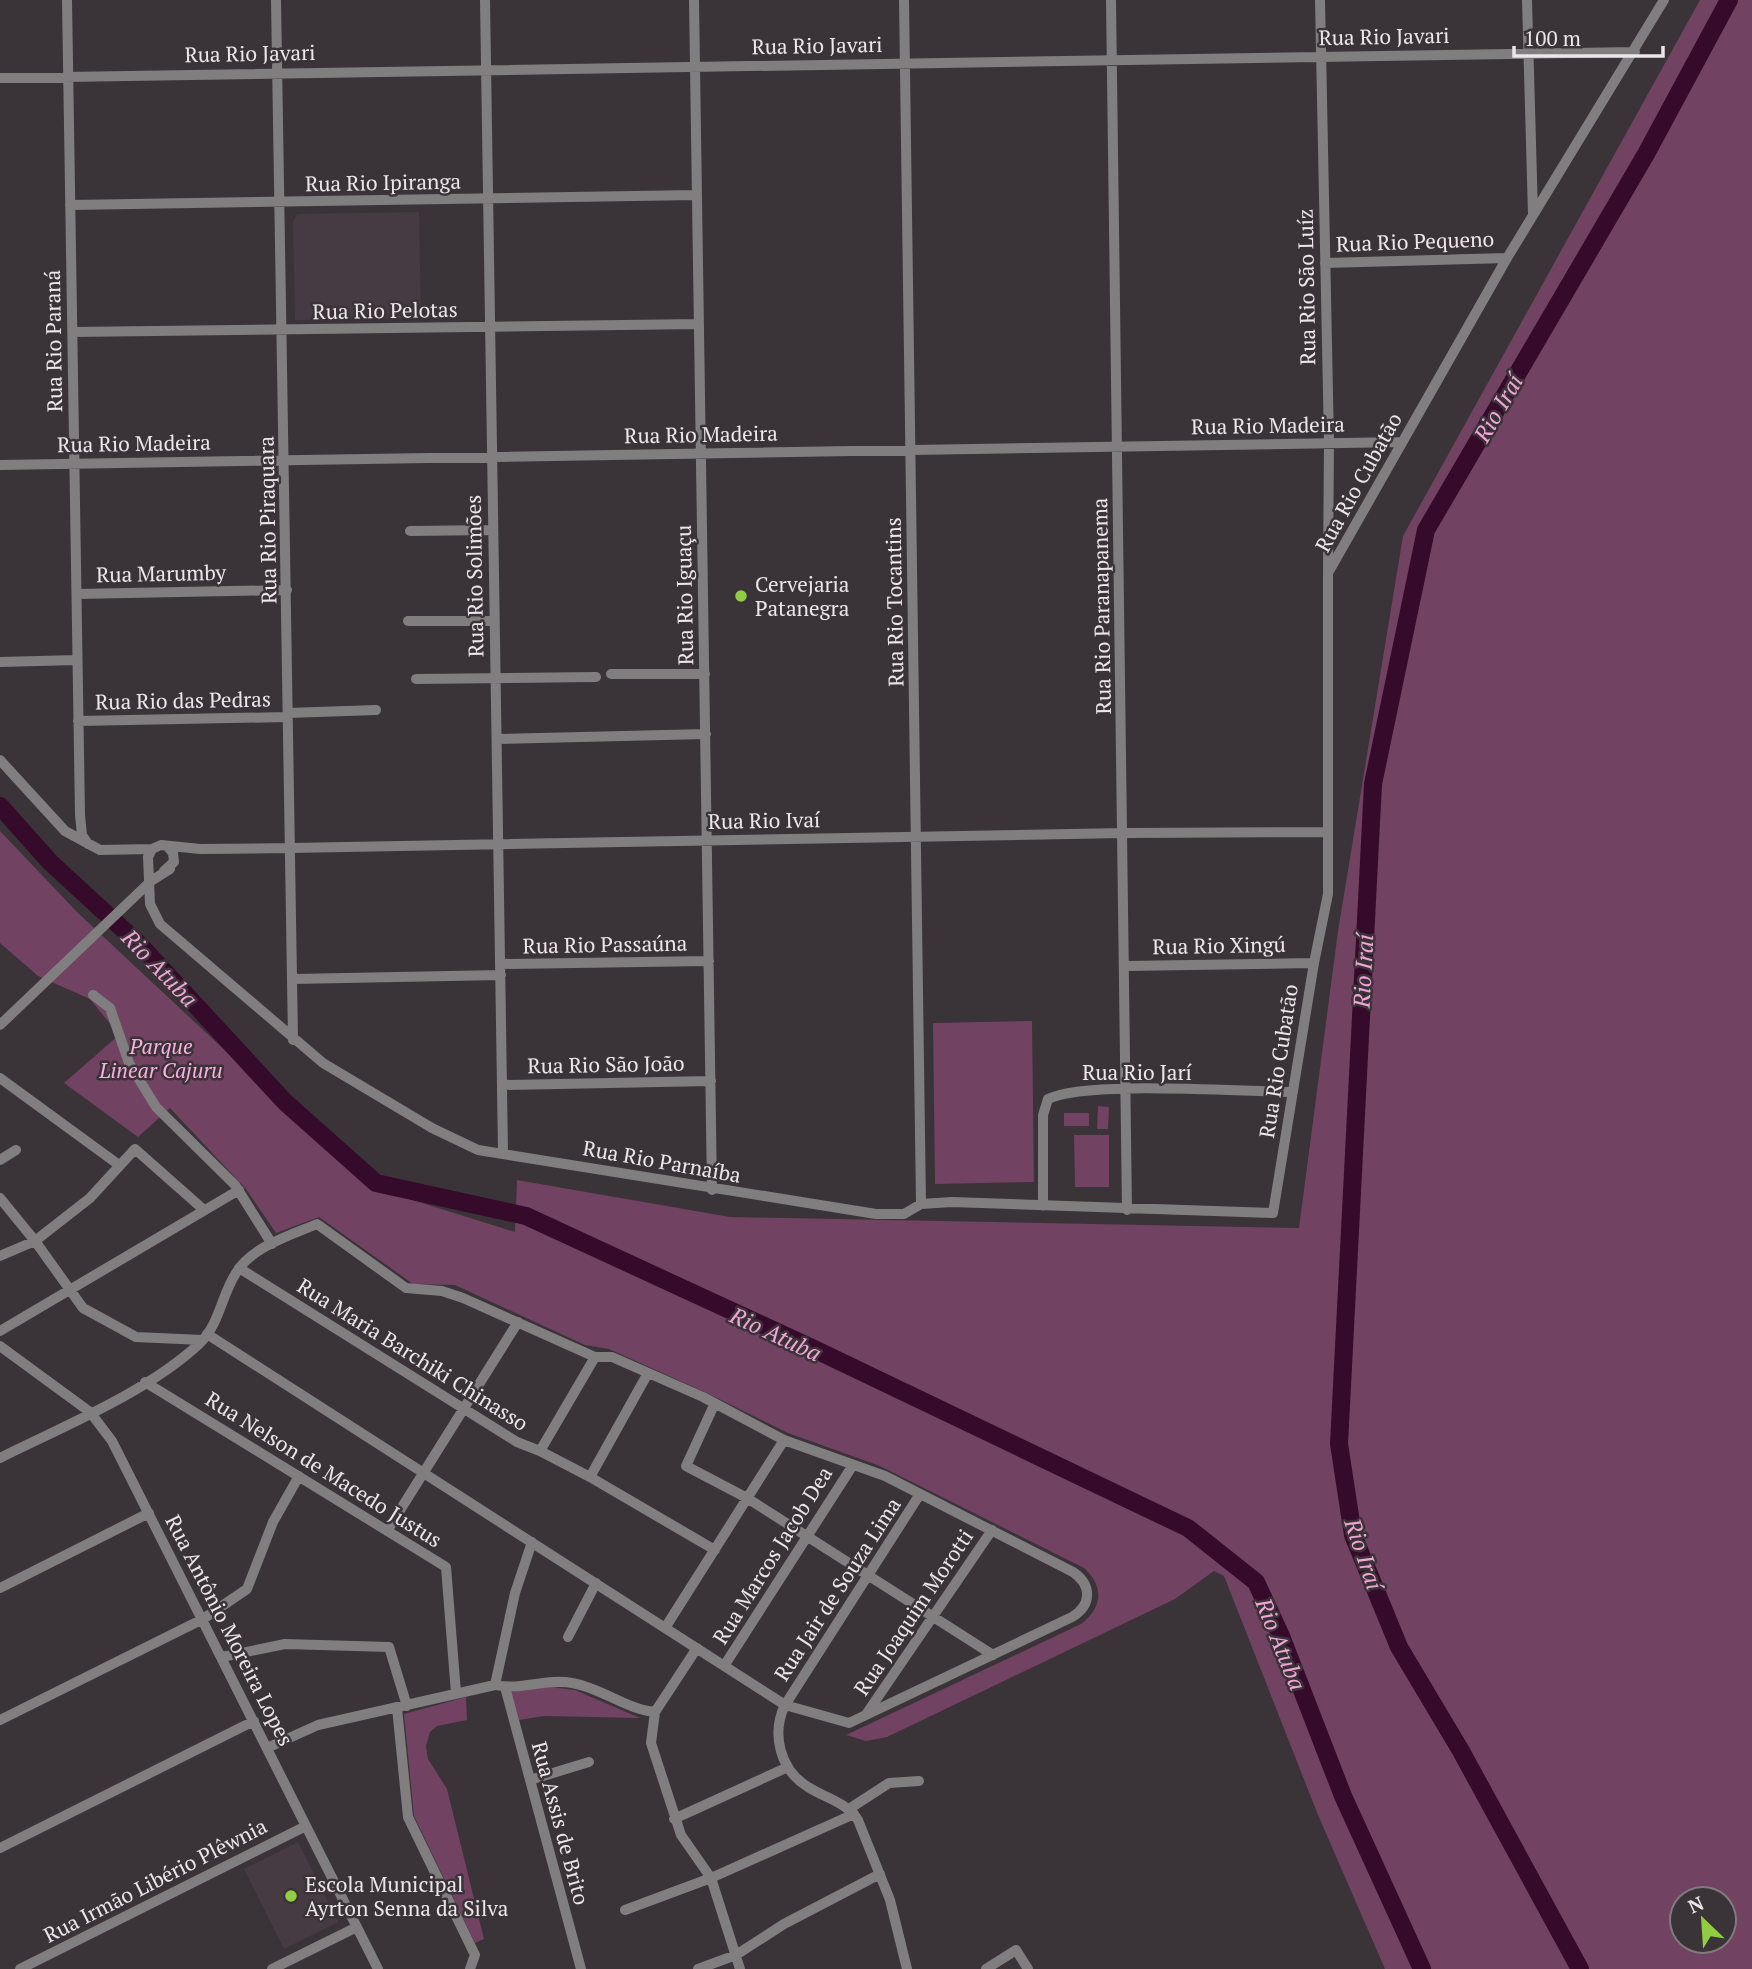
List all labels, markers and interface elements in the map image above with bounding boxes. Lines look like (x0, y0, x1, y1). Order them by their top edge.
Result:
scale bar (1514, 14, 1663, 58)
street label: Rua Rio Javari (1318, 21, 1450, 51)
text: 100 m (1524, 24, 1581, 52)
street label: Rua Rio Javari (751, 30, 883, 60)
street label: Rua Rio Javari (184, 38, 316, 68)
street label: Rua Rio Ipiranga (305, 167, 462, 197)
street label: Rua Rio São Luíz (1291, 209, 1321, 365)
street label: Rua Rio Pequeno (1335, 224, 1495, 258)
street label: Rua Rio Paraná (38, 269, 68, 412)
street label: Rua Rio Pelotas (312, 295, 458, 325)
water label: Rio Iraí (1466, 366, 1531, 448)
street label: Rua Rio Cubatão (1308, 407, 1408, 557)
street label: Rua Rio Madeira (1191, 410, 1345, 440)
street label: Rua Rio Madeira (624, 419, 778, 449)
street label: Rua Rio Madeira (57, 428, 211, 458)
street label: Rua Rio Piraquara (252, 435, 282, 604)
street label: Rua Rio Solimões (459, 495, 489, 657)
street label: Rua Rio Paranapanema (1085, 497, 1117, 715)
street label: Rua Rio Tocantins (879, 517, 909, 687)
street label: Rua Rio Iguaçu (669, 525, 699, 665)
street label: Rua Marumby (96, 558, 227, 588)
place label: Cervejaria Patanegra (755, 570, 850, 622)
marker: Cervejaria Patanegra (733, 588, 749, 604)
street label: Rua Rio das Pedras (95, 684, 271, 716)
street label: Rua Rio Ivaí (707, 805, 821, 835)
water label: Rio Atuba (114, 922, 205, 1014)
street label: Rua Rio Passaúna (522, 929, 688, 959)
street label: Rua Rio Xingú (1152, 930, 1286, 960)
water label: Rio Iraí (1346, 931, 1381, 1010)
street label: Rua Rio Cubatão (1252, 982, 1304, 1140)
park label: Parque Linear Cajuru (98, 1032, 223, 1084)
street label: Rua Rio São João (527, 1049, 685, 1079)
street label: Rua Rio Jarí (1082, 1058, 1193, 1086)
street label: Rua Rio Parnaíba (581, 1133, 744, 1189)
street label: Rua Maria Barchiki Chinasso (292, 1271, 534, 1437)
water label: Rio Atuba (724, 1299, 827, 1369)
street label: Rua Nelson de Macedo Justus (201, 1385, 447, 1553)
street label: Rua Marcos Jacob Dea (706, 1460, 838, 1649)
street label: Rua Jair de Souza Lima (767, 1492, 907, 1686)
street label: Rua Antônio Moreira Lopes (159, 1510, 301, 1750)
water label: Rio Iraí (1337, 1513, 1391, 1596)
street label: Rua Joaquim Morotti (847, 1523, 979, 1701)
water label: Rio Atuba (1248, 1592, 1314, 1695)
street label: Rua Assis de Brito (526, 1738, 596, 1908)
street label: Rua Irmão Libério Plêwnia (39, 1811, 272, 1949)
place label: Escola Municipal Ayrton Senna da Silva (305, 1870, 509, 1922)
north arrow (1668, 1885, 1738, 1955)
marker: Escola Municipal Ayrton Senna da Silva (283, 1888, 299, 1904)
text: N (1684, 1890, 1708, 1919)

